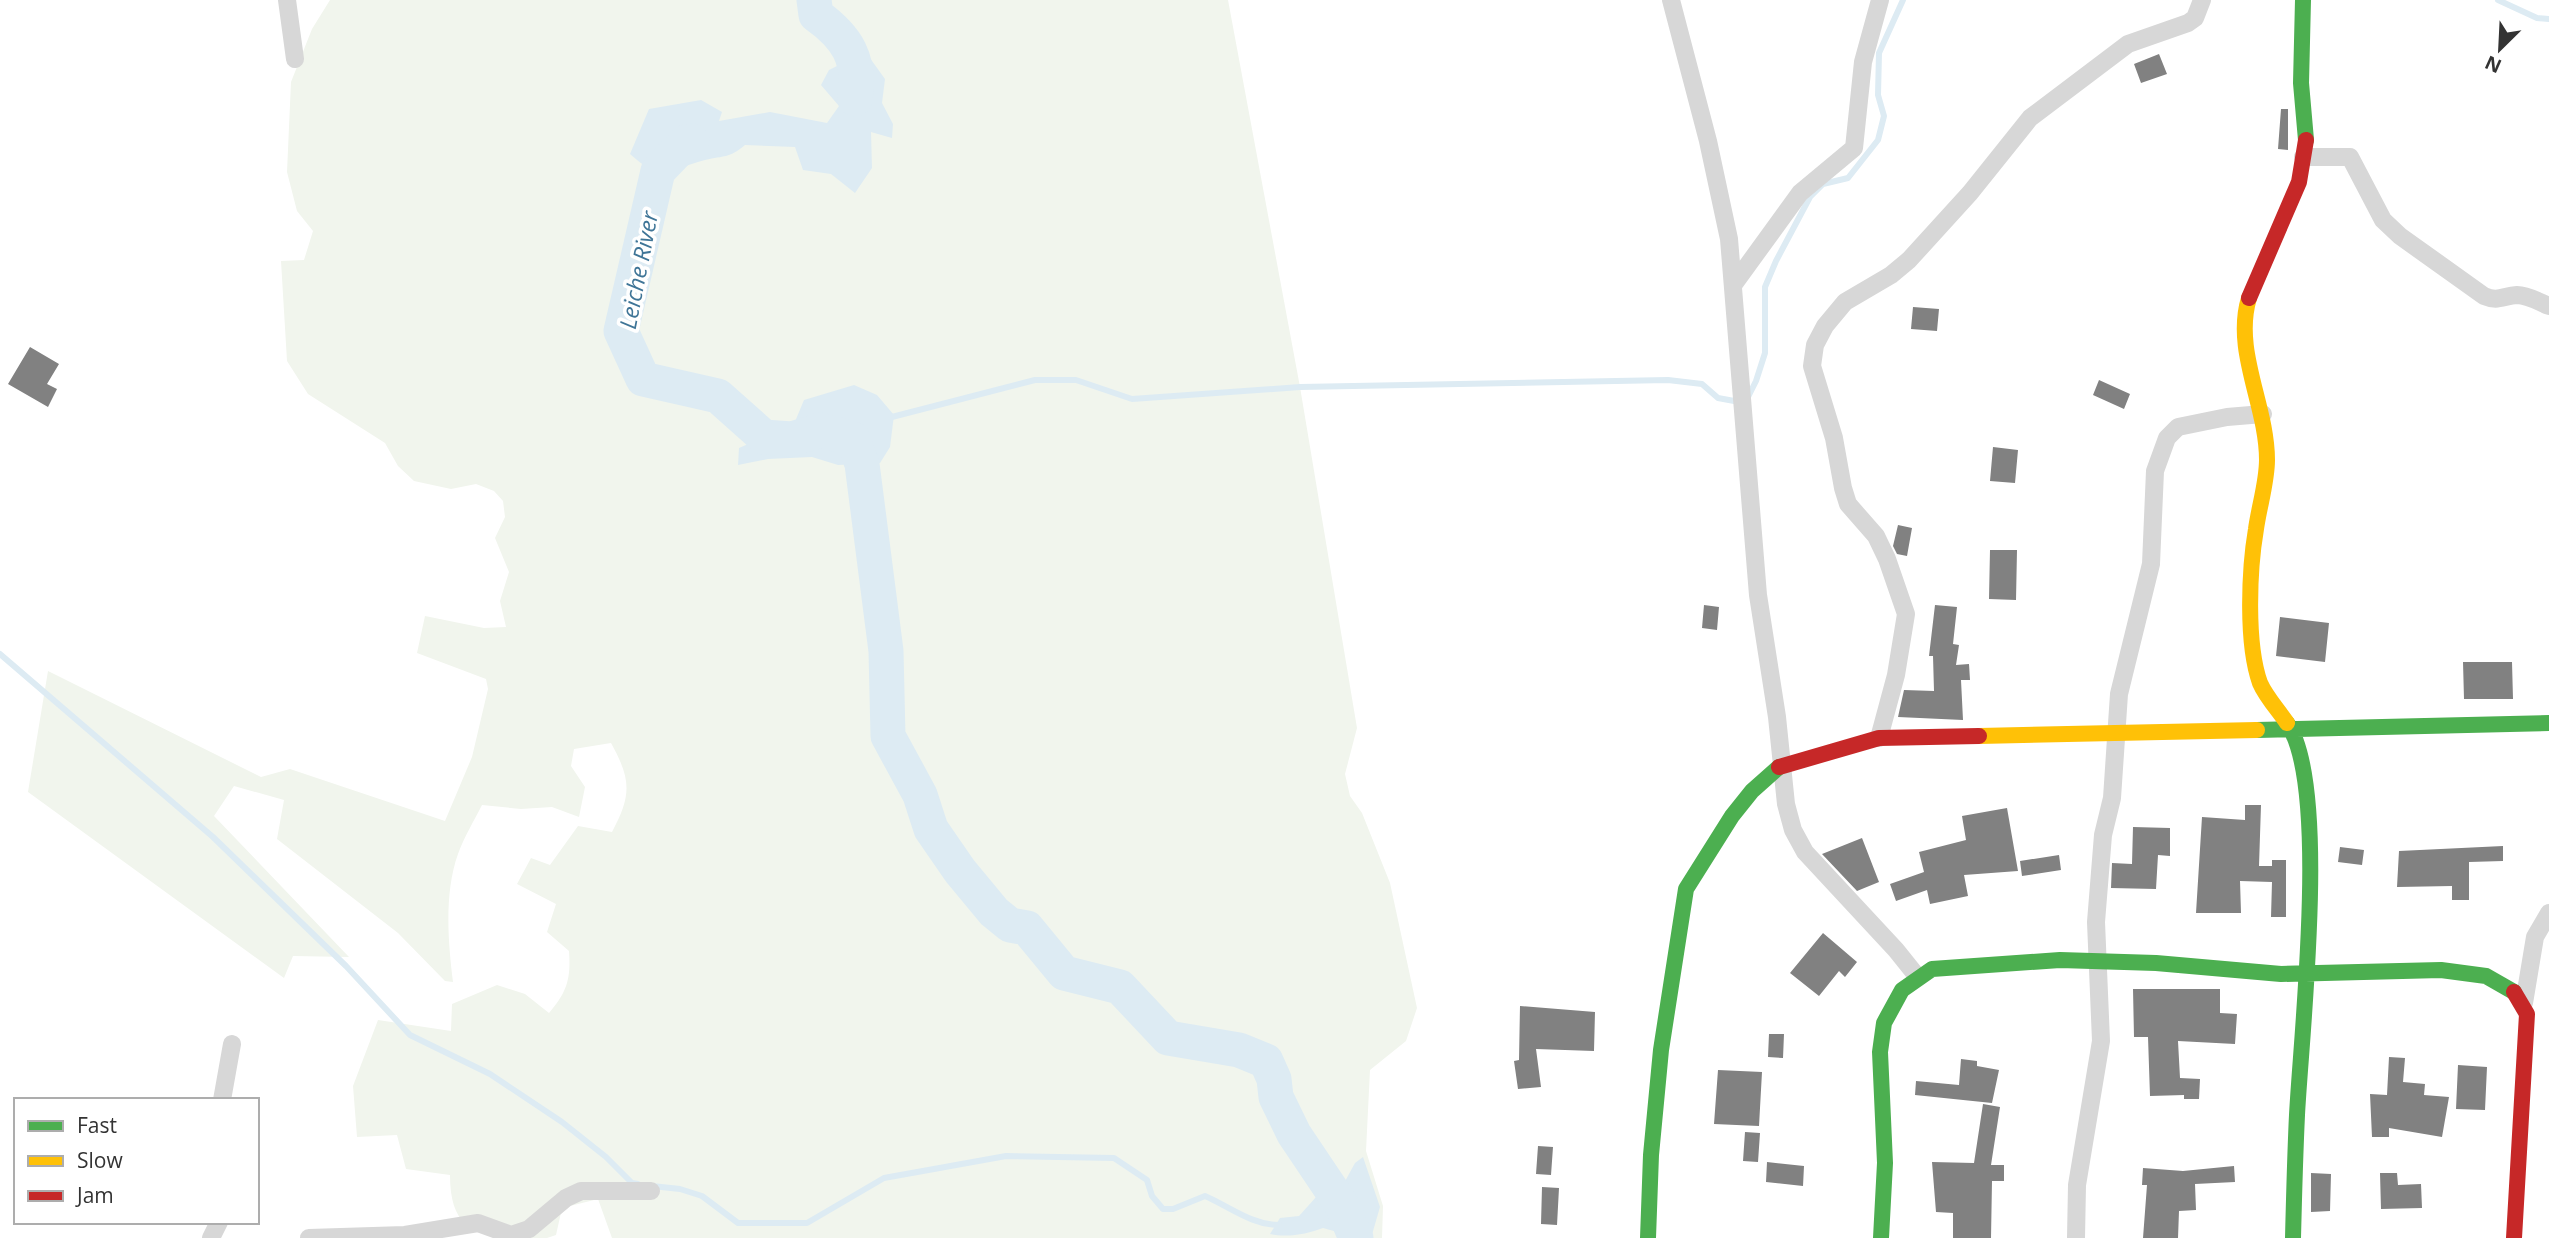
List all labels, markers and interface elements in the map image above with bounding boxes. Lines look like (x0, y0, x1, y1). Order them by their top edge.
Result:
north arrow (2465, 14, 2535, 84)
text: N (2481, 50, 2505, 80)
water label: Leiche River (611, 207, 665, 332)
legend (14, 1098, 259, 1224)
text: Fast (77, 1111, 117, 1139)
text: Slow (77, 1146, 123, 1174)
text: Jam (75, 1181, 114, 1209)

